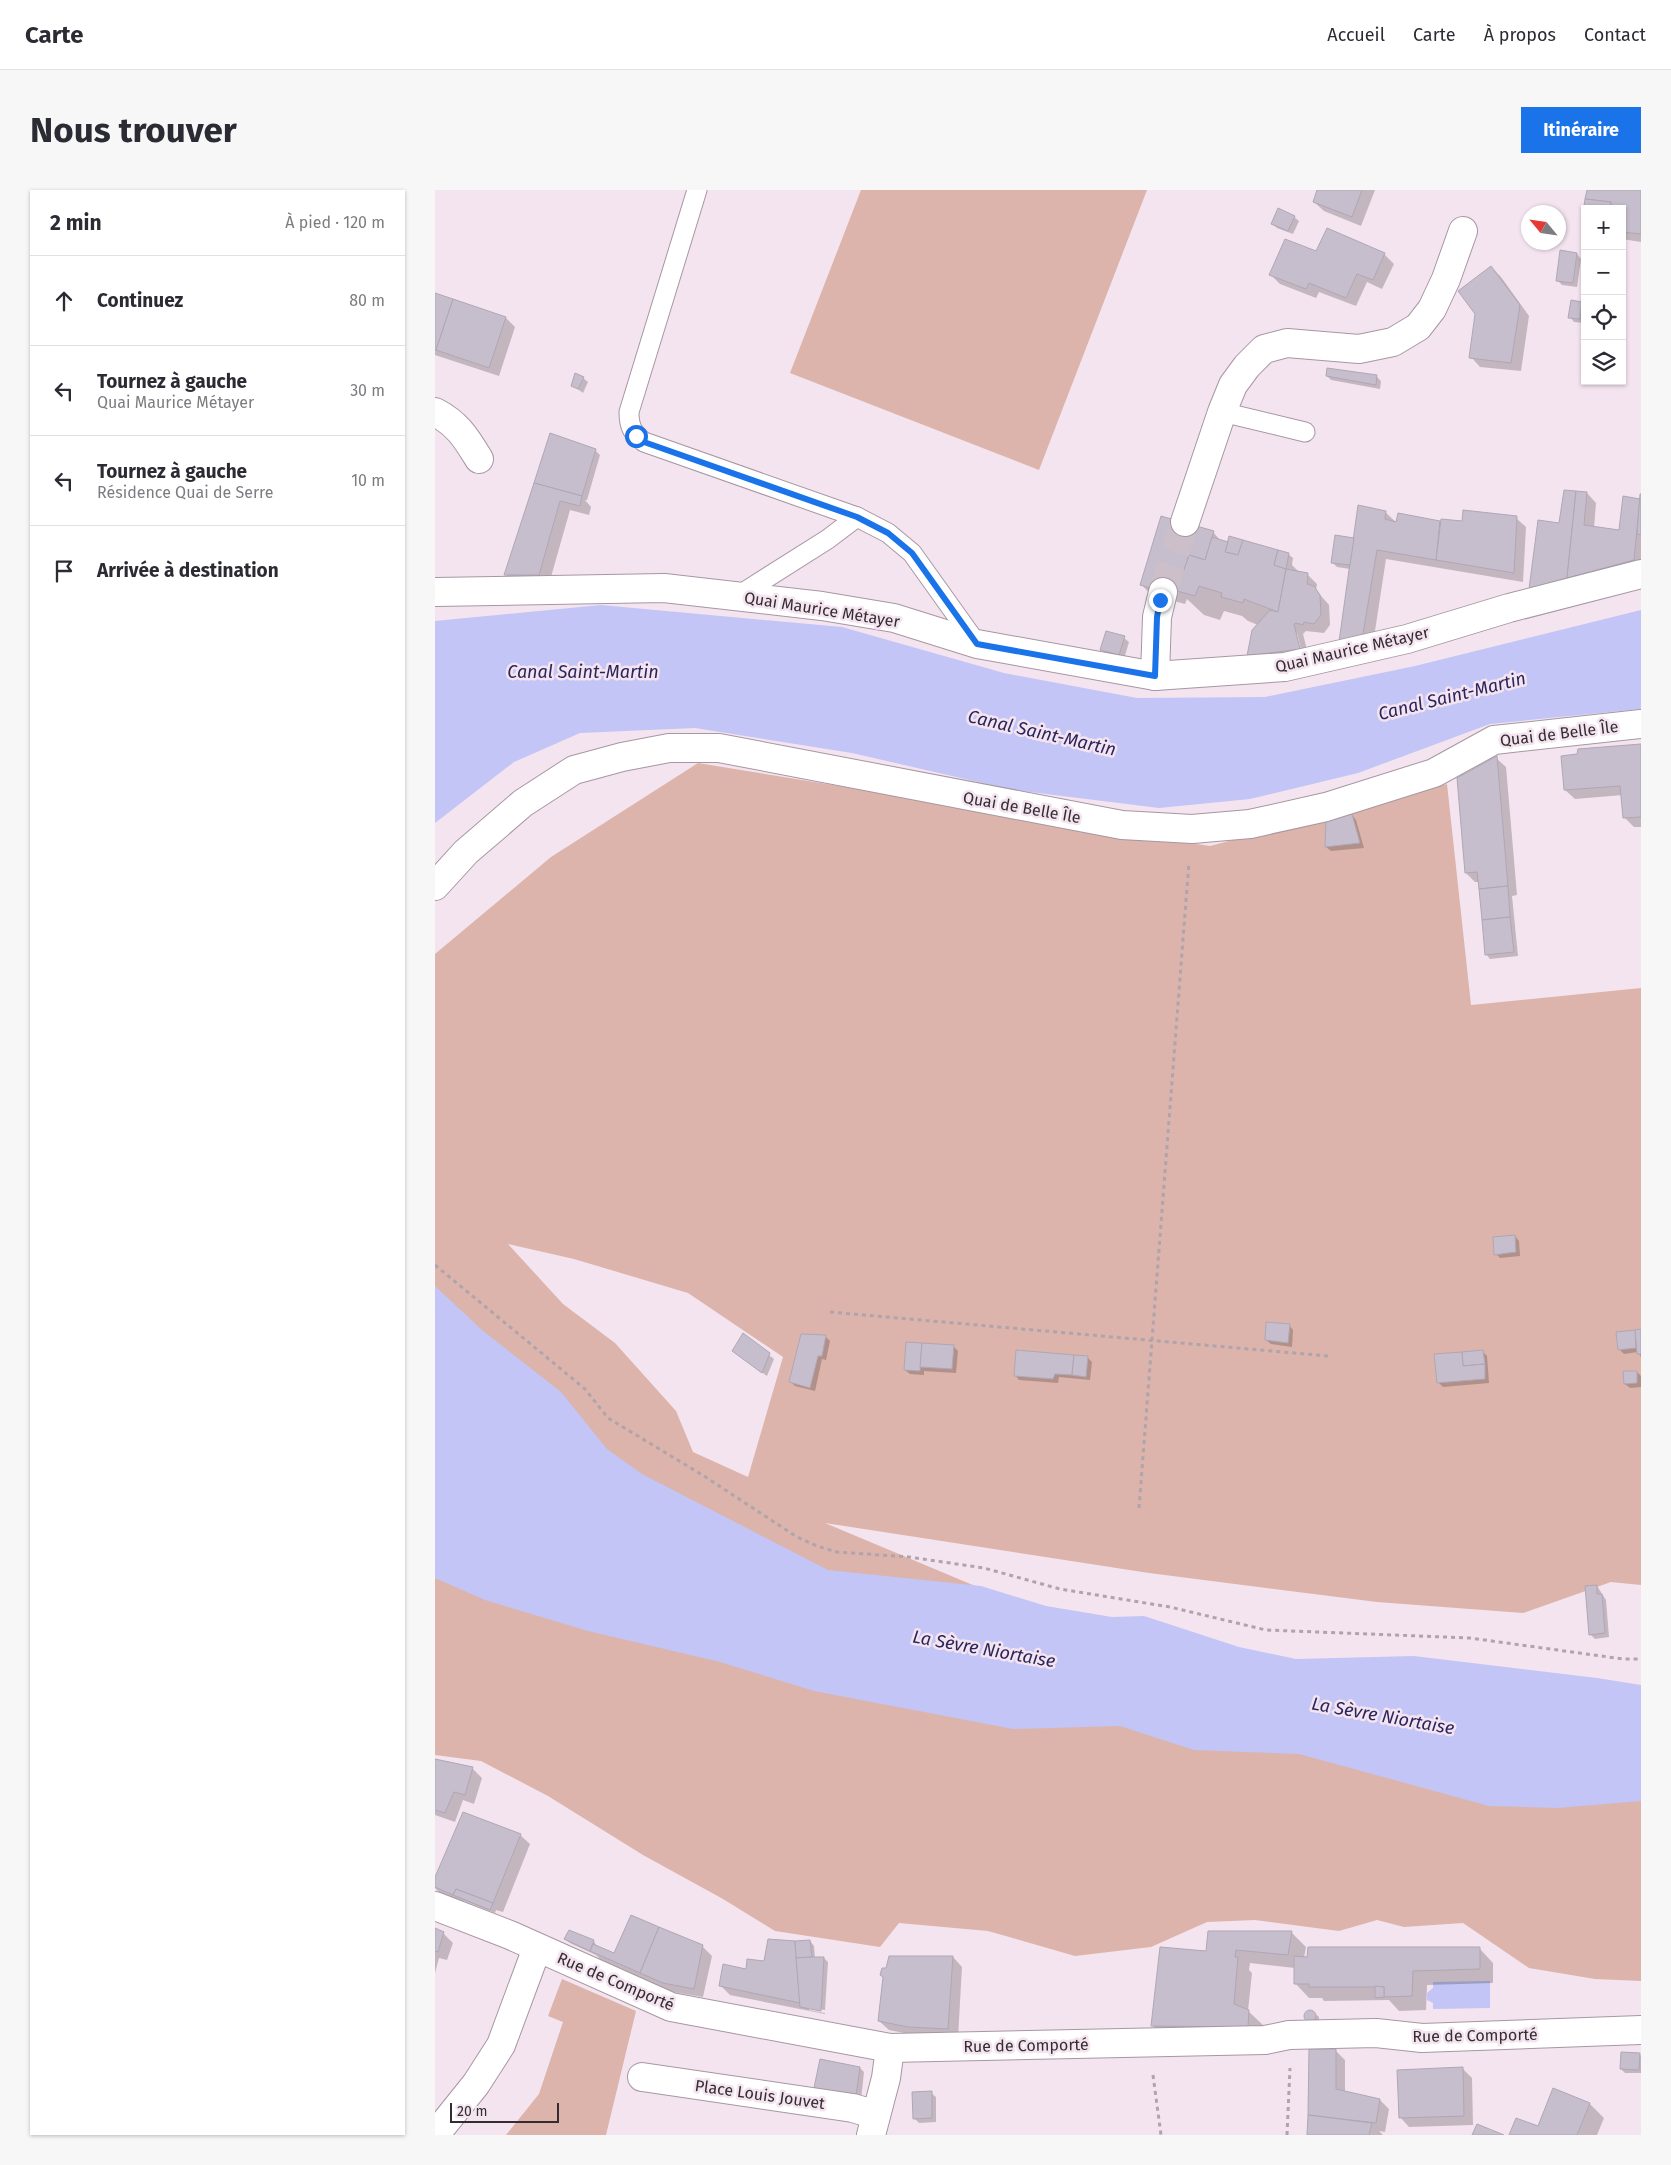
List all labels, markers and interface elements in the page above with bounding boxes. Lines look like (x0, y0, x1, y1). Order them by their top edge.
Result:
text: Carte (25, 21, 83, 49)
text: Accueil (1327, 24, 1385, 46)
text: Carte (1413, 24, 1456, 46)
text: À propos (1484, 24, 1556, 46)
text: Contact (1584, 24, 1646, 46)
button: Itinéraire (1521, 107, 1641, 153)
text: Nous trouver (30, 109, 237, 151)
north arrow (1521, 205, 1566, 250)
map controls (1581, 205, 1626, 385)
button: + (1581, 205, 1626, 250)
text: 2 min (50, 210, 102, 236)
text: À pied · 120 m (285, 213, 385, 232)
button: − (1581, 250, 1626, 295)
icon: ahead (50, 287, 78, 315)
text: Continuez (97, 289, 183, 312)
text: 80 m (349, 291, 385, 310)
button: locate (1581, 295, 1626, 340)
button: layers (1581, 340, 1626, 385)
text: Tournez à gauche (97, 370, 247, 393)
icon: left (50, 377, 78, 405)
text: 30 m (350, 381, 385, 400)
text: Quai Maurice Métayer (97, 393, 254, 412)
route start (625, 425, 648, 448)
text: Tournez à gauche (97, 460, 247, 483)
icon: left (50, 467, 78, 495)
text: 10 m (351, 471, 385, 490)
text: Résidence Quai de Serre (97, 483, 273, 502)
icon: arrive (50, 557, 78, 585)
text: Arrivée à destination (97, 559, 279, 582)
street label: Quai Maurice Métayer (743, 588, 902, 631)
route end (1149, 589, 1172, 612)
street label: Quai Maurice Métayer (1273, 622, 1432, 676)
water label: Canal Saint-Martin (507, 661, 659, 683)
water label: Canal Saint-Martin (1376, 667, 1528, 725)
water label: Canal Saint-Martin (966, 705, 1118, 761)
street label: Quai de Belle Île (1499, 716, 1619, 750)
street label: Quai de Belle Île (962, 787, 1082, 827)
water label: La Sèvre Niortaise (911, 1626, 1057, 1672)
water label: La Sèvre Niortaise (1310, 1693, 1456, 1739)
street label: Rue de Comporté (554, 1948, 677, 2015)
street label: Rue de Comporté (1412, 2025, 1538, 2046)
street label: Rue de Comporté (963, 2035, 1089, 2056)
street label: Place Louis Jouvet (694, 2076, 826, 2113)
scale bar (450, 2100, 559, 2123)
text: 20 m (457, 2103, 487, 2120)

